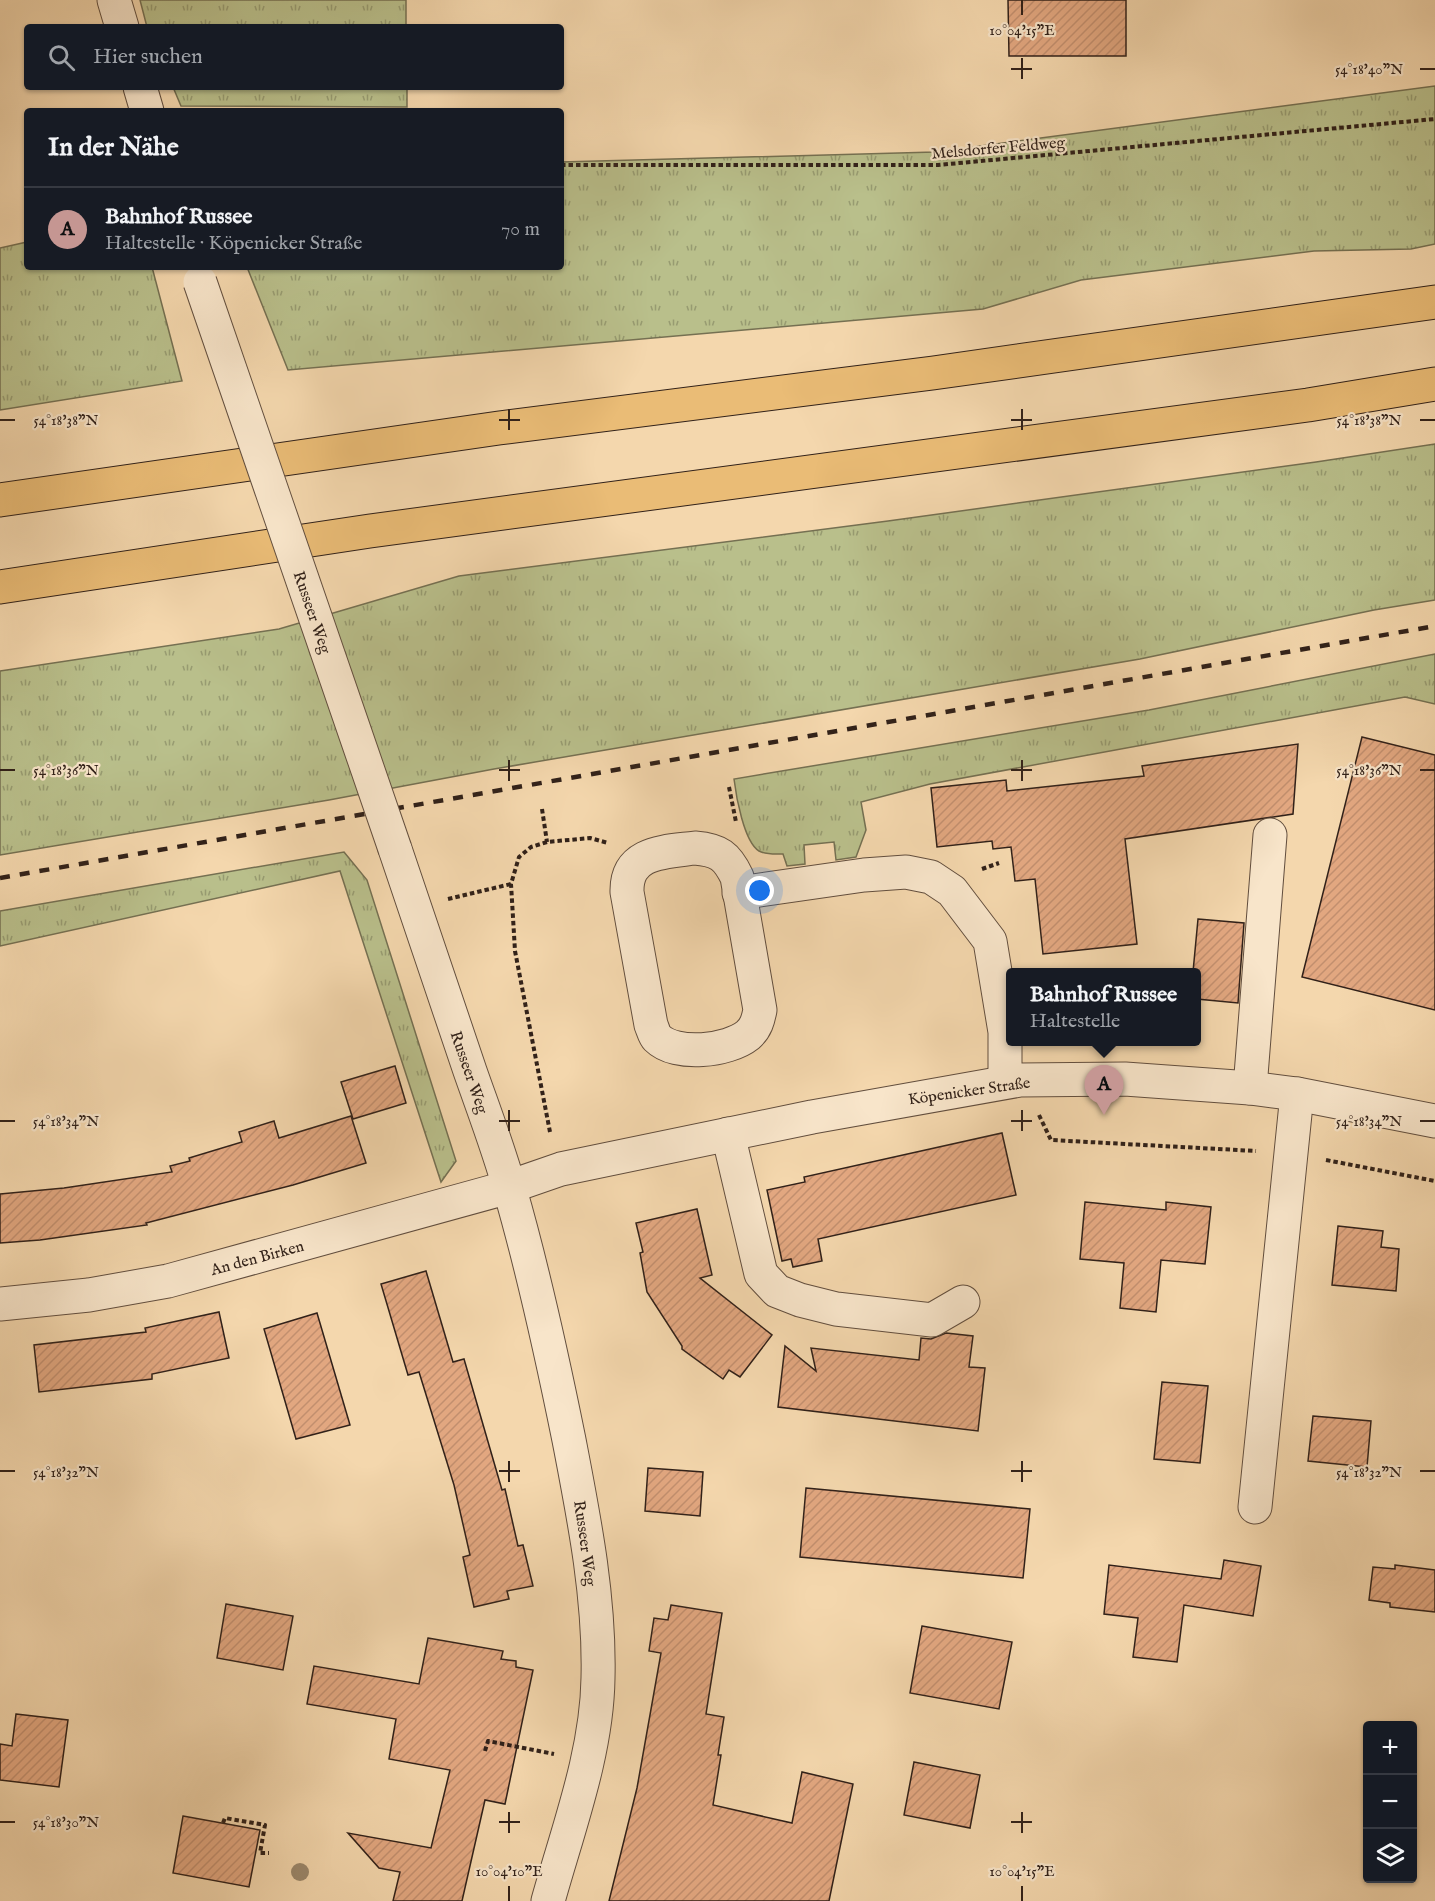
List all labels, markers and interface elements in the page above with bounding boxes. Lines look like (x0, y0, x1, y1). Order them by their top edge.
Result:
text: 10°04'15"E (989, 21, 1055, 40)
search box (24, 24, 564, 90)
icon: search (45, 41, 78, 74)
text: Hier suchen (93, 43, 203, 71)
text: 54°18'40"N (1335, 60, 1403, 79)
text: In der Nähe (48, 131, 179, 164)
street label: Melsdorfer Feldweg (930, 133, 1066, 165)
text: Bahnhof Russee (105, 203, 252, 231)
text: A (61, 217, 74, 242)
text: 70 m (501, 217, 540, 242)
text: Haltestelle · Köpenicker Straße (105, 231, 362, 256)
text: 54°18'38"N (34, 411, 99, 430)
text: 54°18'38"N (1337, 411, 1402, 430)
street label: Russeer Weg (288, 569, 335, 657)
text: 54°18'36"N (33, 761, 99, 780)
text: 54°18'36"N (1336, 761, 1402, 780)
your location (745, 876, 774, 905)
popup (1006, 968, 1201, 1046)
text: Bahnhof Russee (1030, 981, 1177, 1009)
text: Haltestelle (1030, 1009, 1120, 1034)
street label: Russeer Weg (445, 1029, 492, 1117)
pin: A (1084, 1066, 1124, 1115)
street label: Köpenicker Straße (907, 1074, 1032, 1110)
text: 54°18'34"N (33, 1112, 99, 1131)
text: 54°18'34"N (1336, 1112, 1402, 1131)
street label: An den Birken (208, 1237, 307, 1281)
text: 54°18'32"N (33, 1463, 99, 1482)
text: 54°18'32"N (1336, 1463, 1402, 1482)
street label: Russeer Weg (568, 1499, 600, 1588)
map controls (1363, 1721, 1417, 1883)
button: + (1363, 1721, 1417, 1775)
button: − (1363, 1775, 1417, 1829)
text: 54°18'30"N (33, 1813, 99, 1832)
button: layers (1363, 1829, 1417, 1883)
text: 10°04'10"E (475, 1862, 543, 1881)
text: 10°04'15"E (989, 1862, 1055, 1881)

